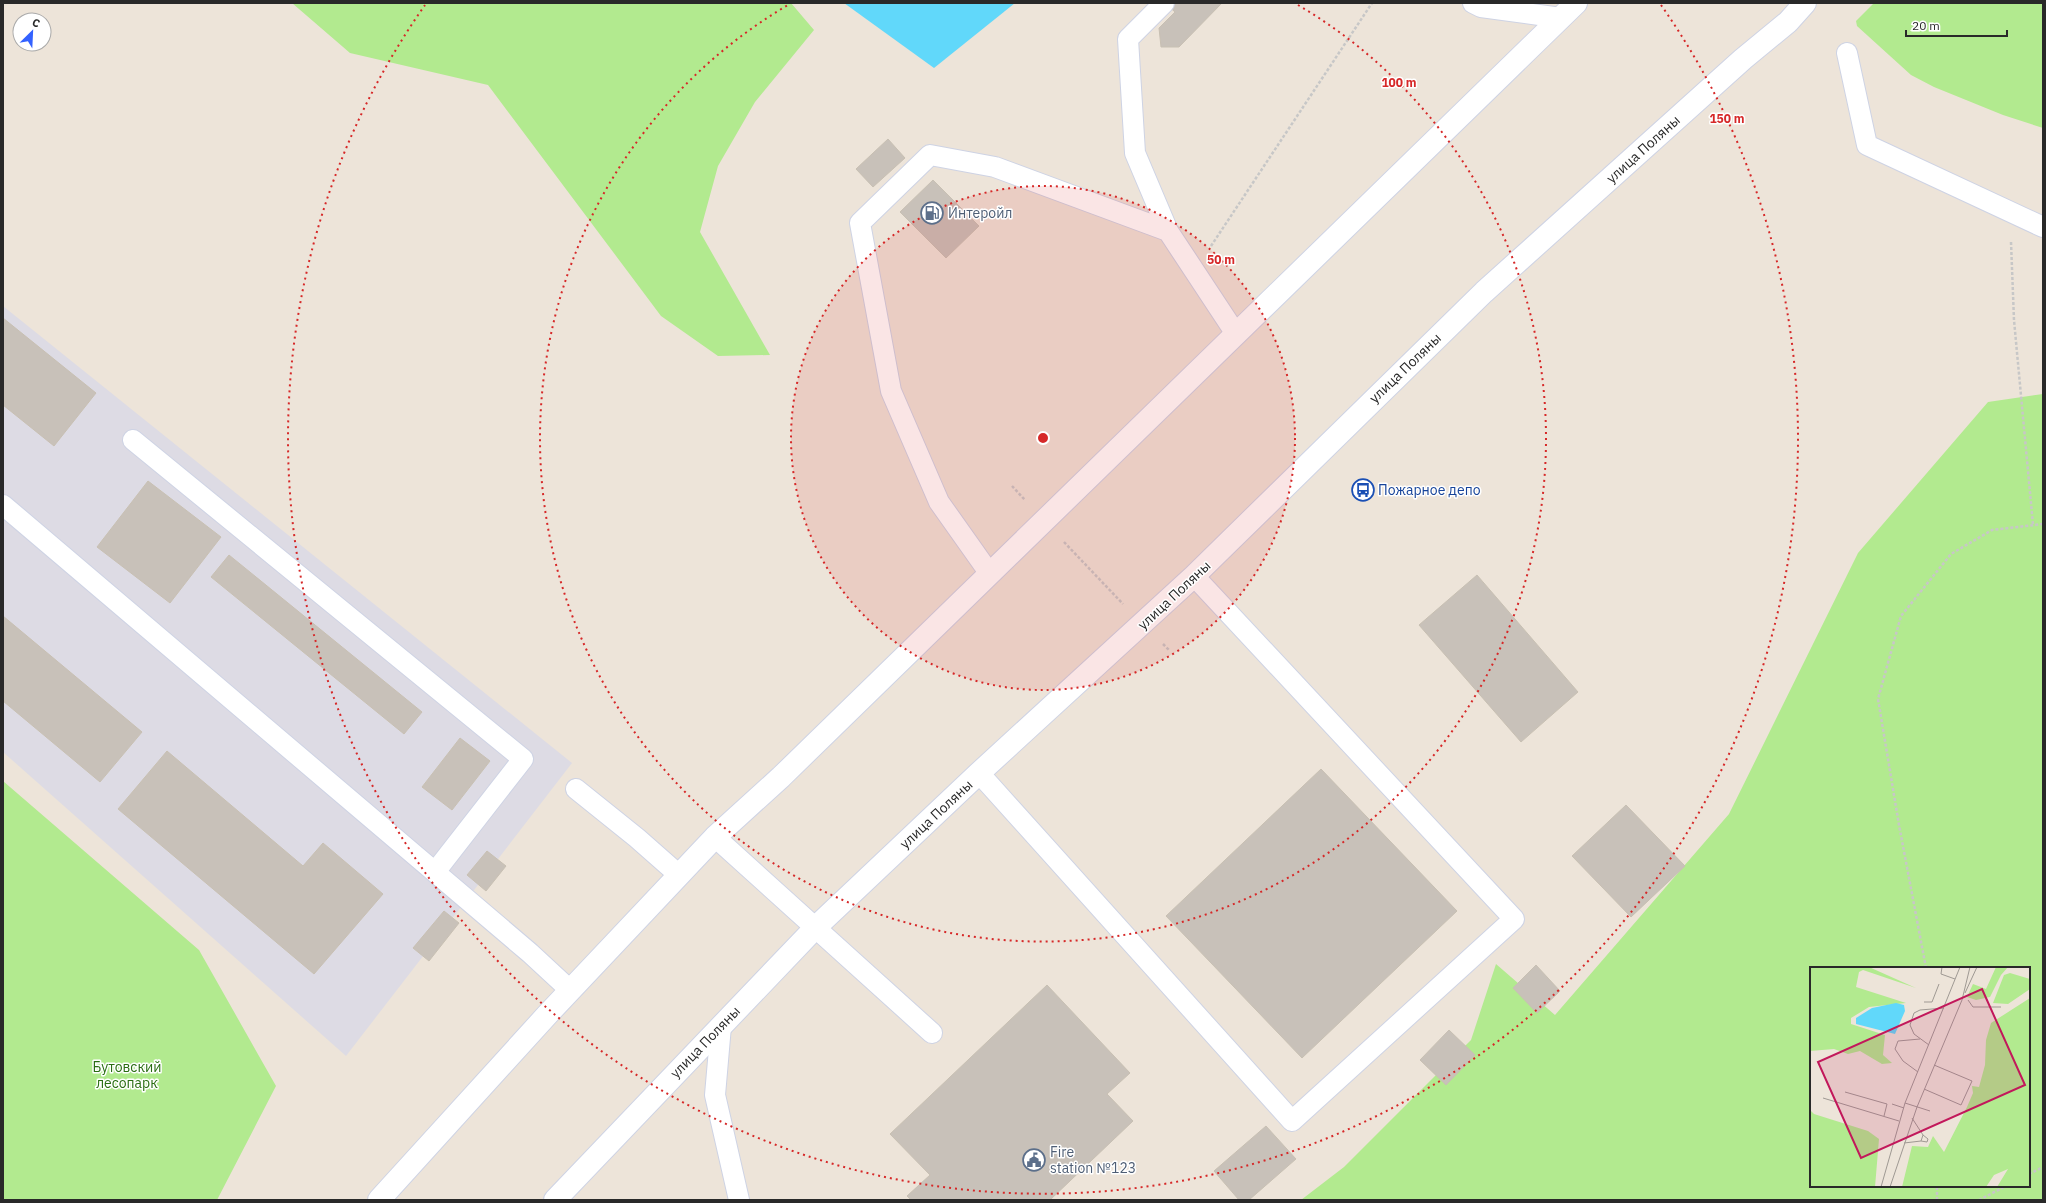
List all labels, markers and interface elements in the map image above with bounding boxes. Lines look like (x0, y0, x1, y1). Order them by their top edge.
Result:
north arrow (12, 12, 52, 52)
scale bar (1906, 12, 2007, 38)
text: С (30, 15, 42, 31)
text: 20 m (1912, 18, 1940, 33)
text: 100 m (1381, 75, 1417, 90)
street label: улица Поляны (1602, 111, 1684, 187)
text: 150 m (1709, 111, 1745, 126)
fuel station icon: Интеройл (919, 200, 945, 226)
place label: Интеройл (948, 204, 1012, 222)
text: 50 m (1207, 252, 1235, 267)
street label: улица Поляны (1365, 329, 1445, 407)
centre of rings (1036, 431, 1050, 445)
bus stop icon: Пожарное депо (1350, 477, 1376, 503)
place label: Пожарное депо (1378, 481, 1481, 499)
street label: улица Поляны (1134, 557, 1214, 633)
street label: улица Поляны (896, 776, 976, 852)
inset map (1810, 967, 2030, 1187)
street label: улица Поляны (666, 1002, 744, 1082)
park label: Бутовский лесопарк (92, 1058, 162, 1092)
place label: Fire station №123 (1050, 1143, 1136, 1177)
public building icon: Fire station №123 (1021, 1147, 1047, 1173)

